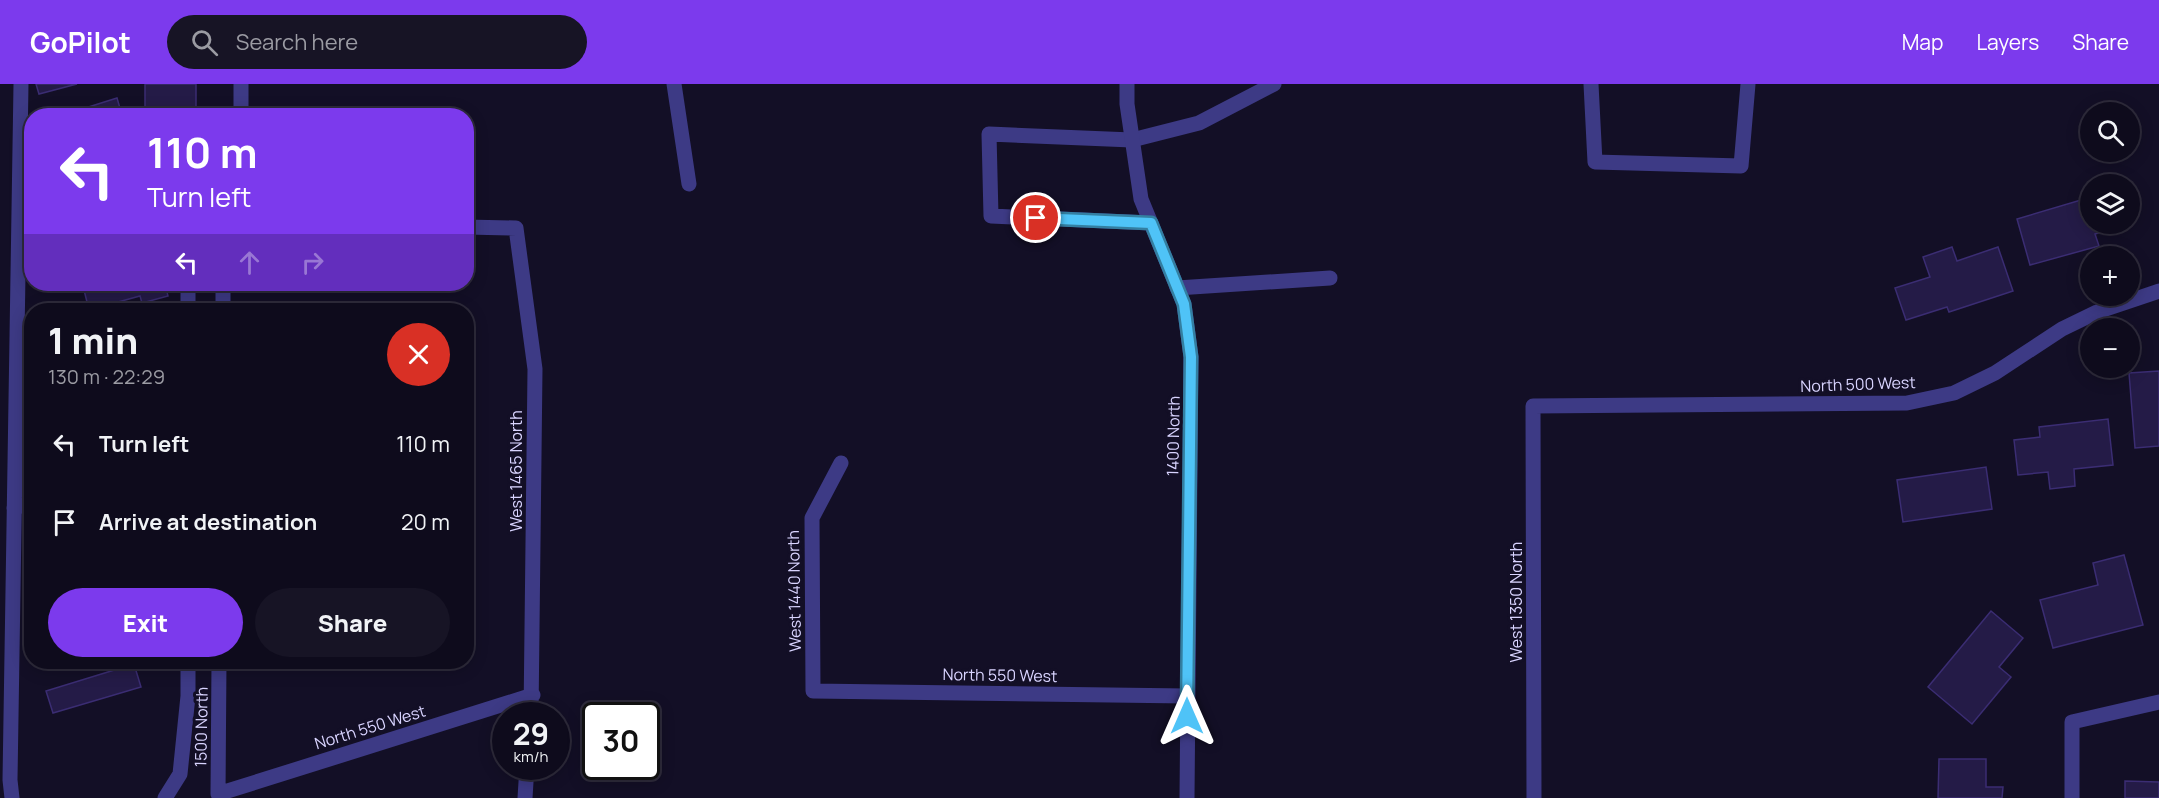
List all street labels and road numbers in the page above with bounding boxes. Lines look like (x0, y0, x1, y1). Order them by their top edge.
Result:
street label: North 500 West (1800, 371, 1916, 397)
street label: 1400 North (1161, 396, 1185, 476)
street label: West 1465 North (505, 410, 527, 532)
street label: West 1440 North (782, 530, 806, 652)
street label: West 1350 North (1505, 542, 1527, 662)
street label: North 550 West (942, 663, 1058, 687)
street label: 1500 North (189, 687, 213, 767)
street label: North 550 West (312, 700, 428, 754)

